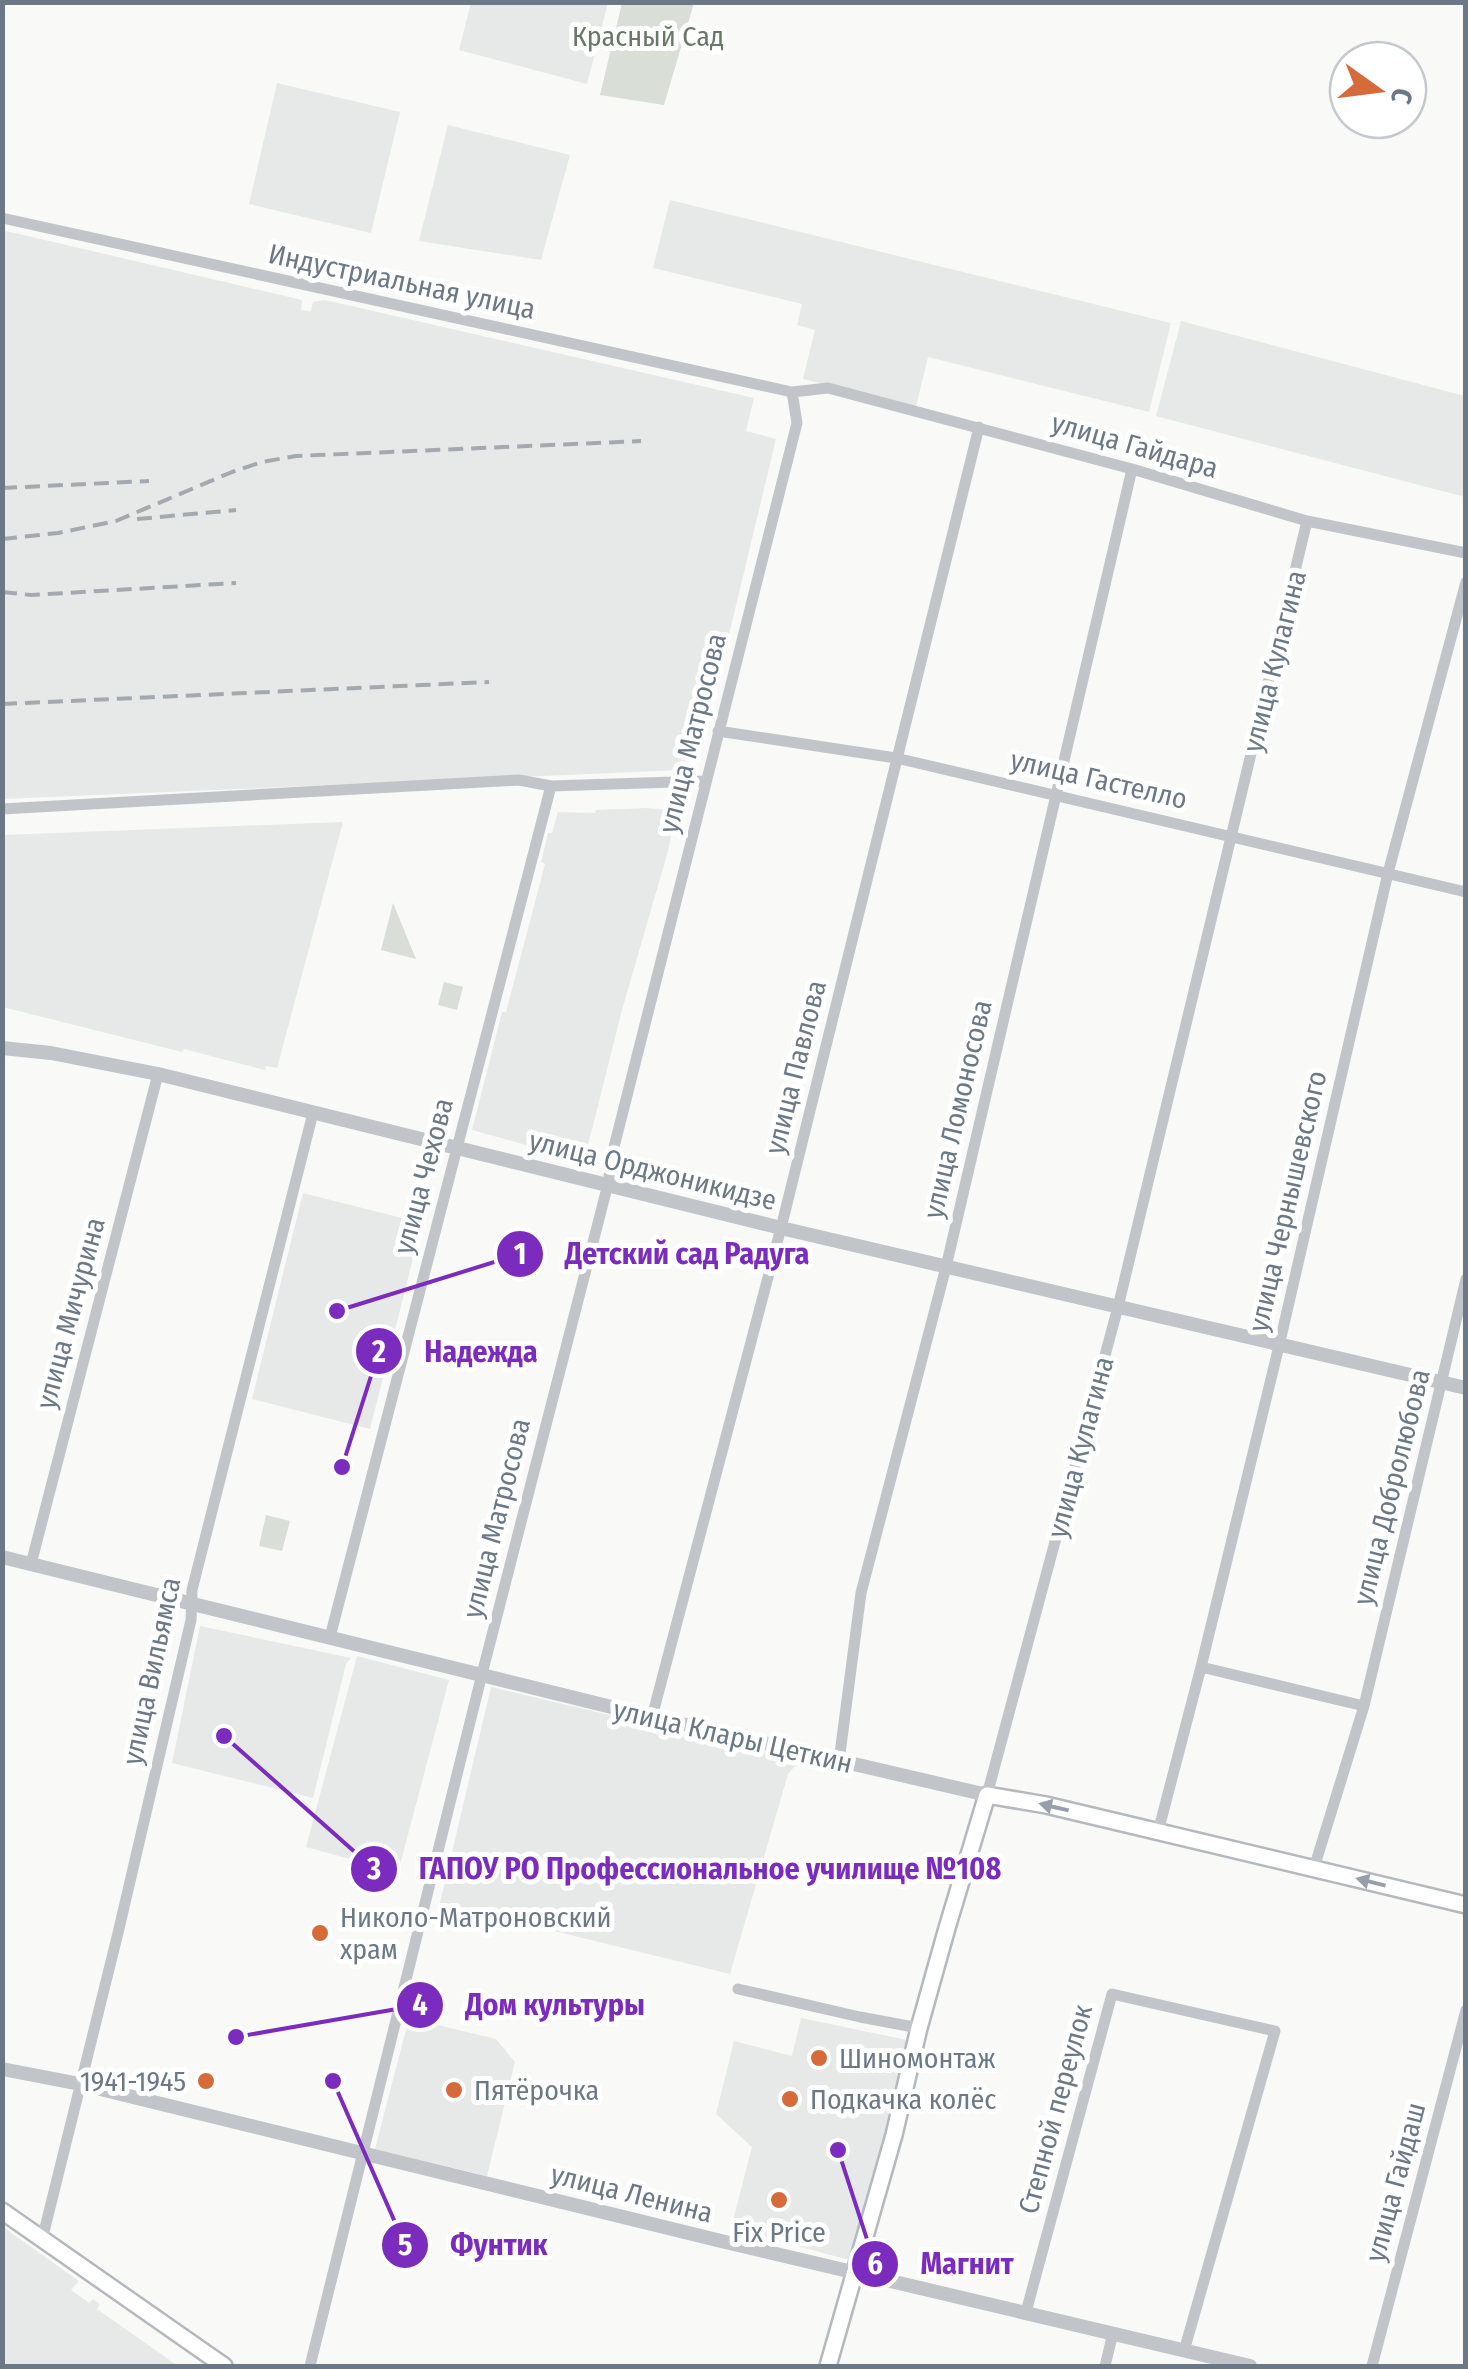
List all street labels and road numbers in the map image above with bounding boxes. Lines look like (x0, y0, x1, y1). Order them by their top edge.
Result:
street label: Индустриальная улица (265, 237, 538, 326)
street label: улица Гайдара (1048, 406, 1222, 485)
street label: улица Кулагина (1236, 567, 1313, 755)
street label: улица Матросова (652, 630, 733, 836)
street label: улица Гастелло (1007, 743, 1190, 816)
street label: улица Павлова (758, 977, 833, 1157)
street label: улица Ломоносова (916, 997, 999, 1221)
street label: улица Чернышевского (1241, 1068, 1334, 1335)
street label: улица Чехова (387, 1095, 460, 1258)
street label: улица Орджоникидзе (526, 1124, 780, 1217)
street label: улица Мичурина (29, 1214, 112, 1412)
street label: улица Кулагина (1040, 1353, 1121, 1541)
street label: улица Добролюбова (1346, 1366, 1437, 1608)
street label: улица Матросова (456, 1415, 537, 1621)
street label: улица Вильямса (116, 1574, 187, 1768)
street label: улица Клары Цеткин (610, 1693, 856, 1780)
street label: Степной переулок (1012, 2001, 1099, 2217)
street label: улица Гайдаш (1358, 2099, 1433, 2265)
street label: улица Ленина (548, 2157, 716, 2230)

